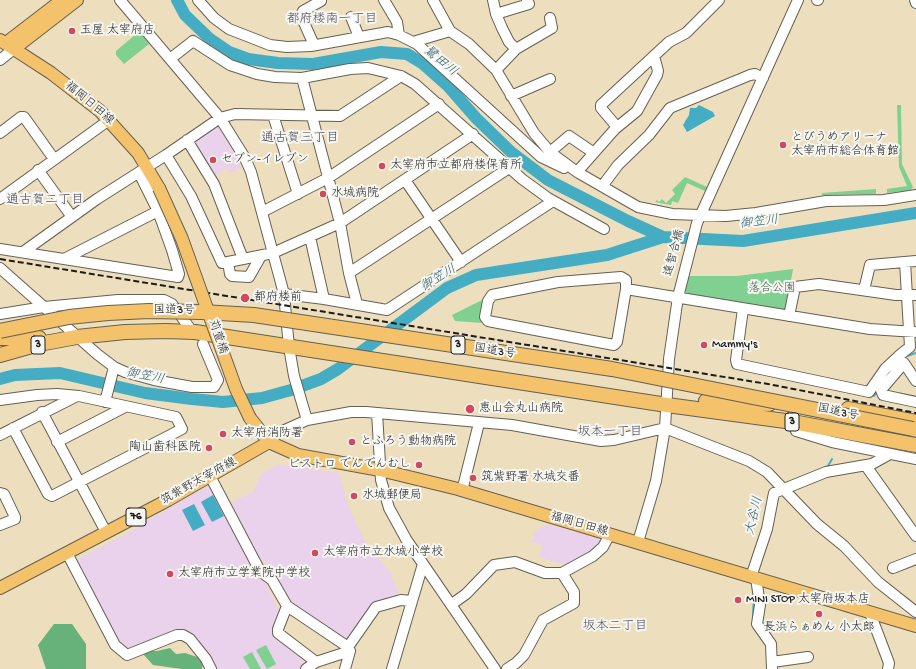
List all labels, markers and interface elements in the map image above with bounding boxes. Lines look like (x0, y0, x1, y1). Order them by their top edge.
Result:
district label: 都府楼南一丁目 (287, 12, 377, 28)
place label: 玉屋 太宰府店 (80, 24, 155, 38)
marker: 玉屋 太宰府店 (67, 26, 77, 36)
water label: 鷺田川 (420, 44, 460, 80)
street label: 福岡日田線 (61, 79, 117, 129)
district label: 通古賀三丁目 (261, 131, 339, 147)
place label: とびうめアリーナ 太宰府市総合体育館 (791, 131, 899, 159)
marker: とびうめアリーナ 太宰府市総合体育館 (778, 140, 788, 150)
place label: セブン-イレブン (221, 153, 309, 167)
marker: セブン-イレブン (208, 155, 218, 165)
place label: 太宰府市立都府楼保育所 (390, 159, 522, 173)
marker: 太宰府市立都府楼保育所 (377, 161, 387, 171)
place label: 水城病院 (331, 187, 379, 201)
marker: 水城病院 (318, 189, 328, 199)
district label: 通古賀二丁目 (6, 193, 84, 209)
water label: 御笠川 (739, 213, 779, 233)
street label: 遠智合橋 (662, 228, 688, 278)
water label: 御笠川 (418, 262, 460, 296)
park label: 落合公園 (748, 282, 796, 296)
place label: 都府楼前 (254, 291, 302, 305)
marker: 都府楼前 (239, 292, 251, 304)
street label: 国道3号 (153, 304, 195, 318)
street label: 苅萱橋 (204, 318, 230, 356)
road number: 3 (31, 336, 45, 354)
road number: 3 (451, 336, 465, 354)
place label: Mammy's (712, 338, 757, 352)
marker: Mammy's (699, 340, 709, 350)
street label: 国道3号 (473, 342, 517, 362)
water label: 御笠川 (124, 366, 166, 388)
place label: 恵山会丸山病院 (479, 402, 563, 416)
street label: 国道3号 (816, 402, 860, 424)
marker: 恵山会丸山病院 (464, 403, 476, 415)
road number: 3 (785, 413, 799, 431)
district label: 坂本一丁目 (578, 425, 642, 441)
place label: 太宰府消防署 (231, 427, 303, 441)
marker: 太宰府消防署 (218, 429, 228, 439)
place label: とふろう動物病院 (360, 435, 456, 449)
marker: とふろう動物病院 (347, 437, 357, 447)
place label: 陶山歯科医院 (129, 441, 201, 455)
marker: 陶山歯科医院 (204, 443, 214, 453)
street label: 筑紫野太宰府線 (159, 455, 239, 509)
place label: ビストロ でんでんむし (288, 458, 411, 472)
marker: ビストロ でんでんむし (414, 460, 424, 470)
place label: 筑紫野署 水城交番 (481, 471, 580, 485)
marker: 筑紫野署 水城交番 (468, 473, 478, 483)
place label: 水城郵便局 (362, 489, 422, 503)
marker: 水城郵便局 (349, 491, 359, 501)
water label: 大谷川 (743, 495, 767, 537)
road number: 76 (126, 508, 146, 526)
street label: 福岡日田線 (548, 510, 610, 540)
place label: 太宰府市立水城小学校 (323, 546, 443, 560)
marker: 太宰府市立水城小学校 (310, 548, 320, 558)
place label: 太宰府市立学業院中学校 (178, 567, 310, 581)
marker: 太宰府市立学業院中学校 (165, 569, 175, 579)
place label: MINI STOP 太宰府坂本店 (746, 593, 870, 607)
marker: MINI STOP 太宰府坂本店 (733, 595, 743, 605)
marker: 長浜らぁめん 小太郎 (814, 609, 824, 619)
district label: 坂本二丁目 (583, 619, 647, 635)
place label: 長浜らぁめん 小太郎 (764, 621, 874, 635)

